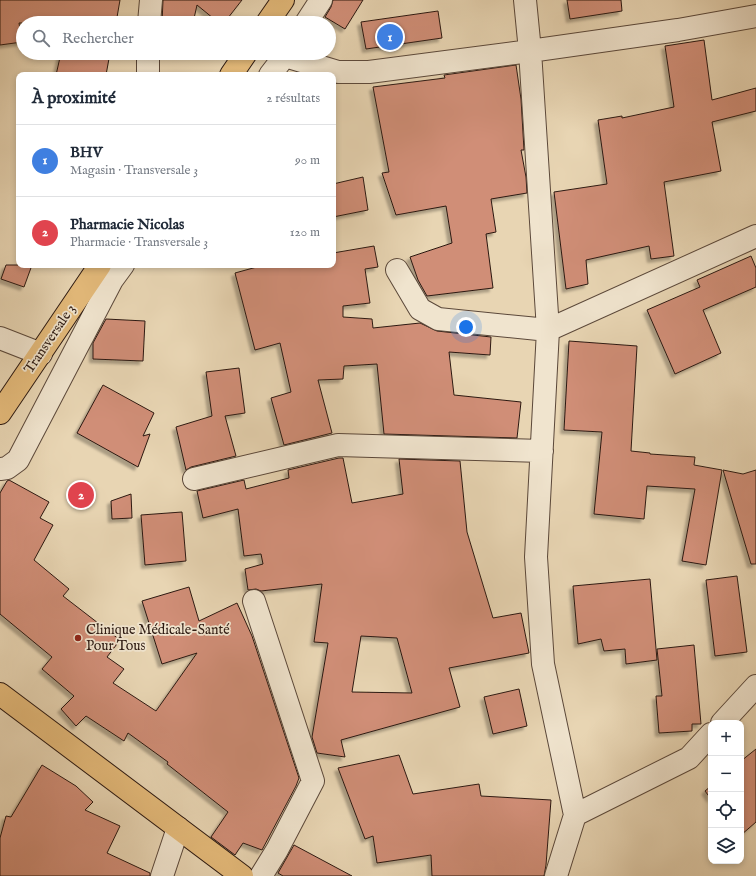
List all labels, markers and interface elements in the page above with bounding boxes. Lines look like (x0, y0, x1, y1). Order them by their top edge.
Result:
search box (16, 16, 336, 60)
pin: 1 (377, 22, 403, 52)
icon: search (30, 27, 52, 49)
text: Rechercher (62, 29, 134, 48)
text: À proximité (32, 88, 116, 109)
text: 2 résultats (266, 90, 320, 107)
text: BHV (70, 143, 103, 162)
text: 1 (43, 152, 47, 169)
text: 90 m (295, 152, 320, 169)
text: Magasin · Transversale 3 (70, 162, 198, 179)
text: Pharmacie Nicolas (70, 215, 184, 234)
text: 2 (42, 224, 48, 241)
text: 120 m (290, 224, 320, 241)
text: Pharmacie · Transversale 3 (70, 234, 208, 251)
street label: Transversale 3 (20, 301, 80, 377)
your location (456, 317, 476, 337)
pin: 2 (68, 480, 94, 510)
place label: Clinique Médicale-Santé Pour Tous (86, 621, 230, 655)
marker: Clinique Médicale-Santé Pour Tous (73, 633, 83, 643)
map controls (708, 720, 744, 864)
button: + (708, 720, 744, 756)
button: − (708, 756, 744, 792)
button: locate (708, 792, 744, 828)
button: layers (708, 828, 744, 864)

